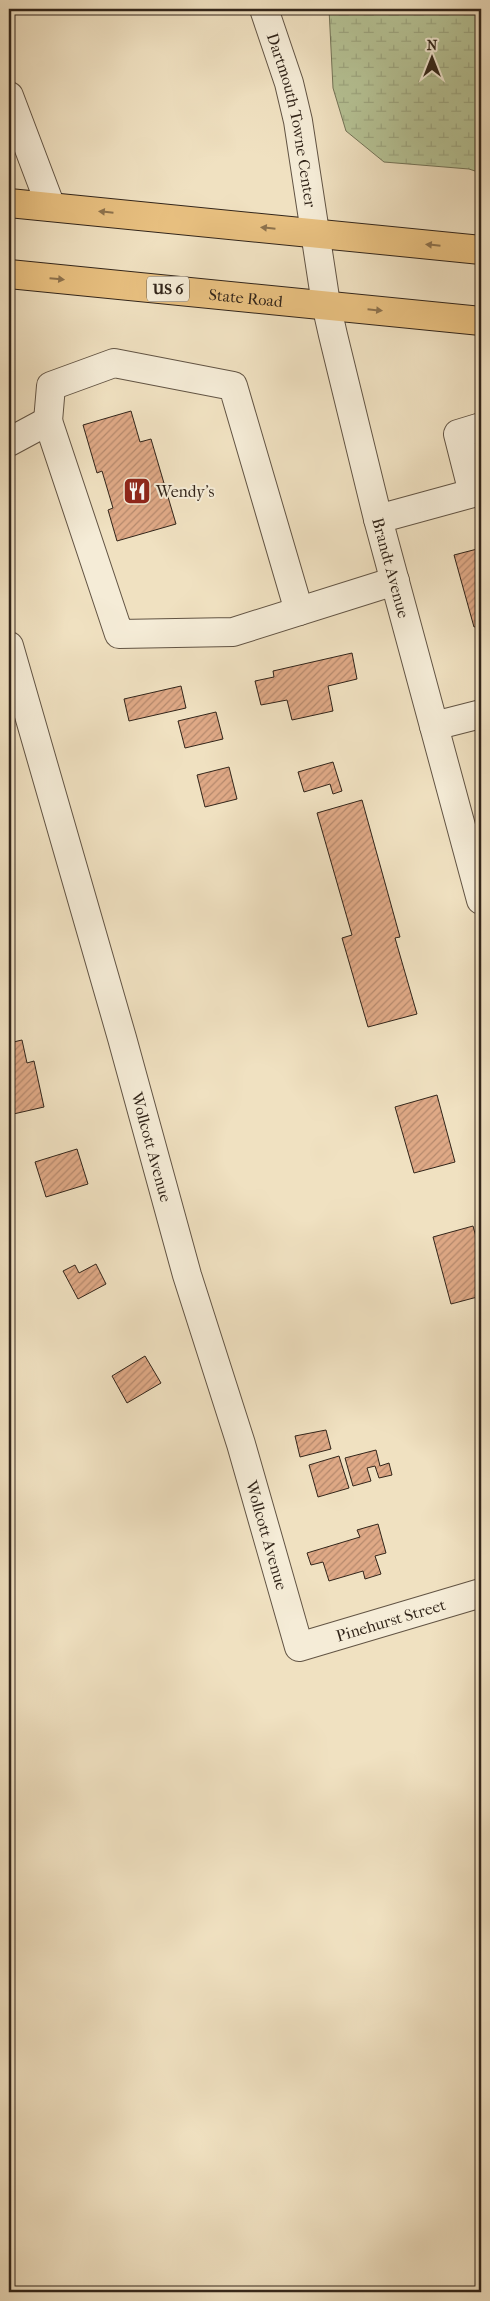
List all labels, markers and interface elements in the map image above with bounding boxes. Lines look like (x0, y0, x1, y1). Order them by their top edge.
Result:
street label: Dartmouth Towne Center (263, 30, 321, 209)
north arrow (408, 32, 458, 82)
text: N (427, 37, 438, 54)
one-way arrow (98, 208, 114, 216)
one-way arrow (259, 224, 275, 232)
one-way arrow (424, 241, 440, 249)
one-way arrow (50, 275, 66, 283)
road number: US 6 (147, 276, 189, 302)
street label: State Road (208, 284, 284, 311)
one-way arrow (367, 306, 383, 314)
restaurant icon: Wendy's (122, 476, 152, 506)
place label: Wendy's (155, 482, 214, 501)
street label: Brandt Avenue (369, 515, 414, 620)
street label: Wollcott Avenue (128, 1089, 176, 1204)
street label: Wollcott Avenue (242, 1477, 292, 1592)
street label: Pinehurst Street (334, 1594, 448, 1645)

